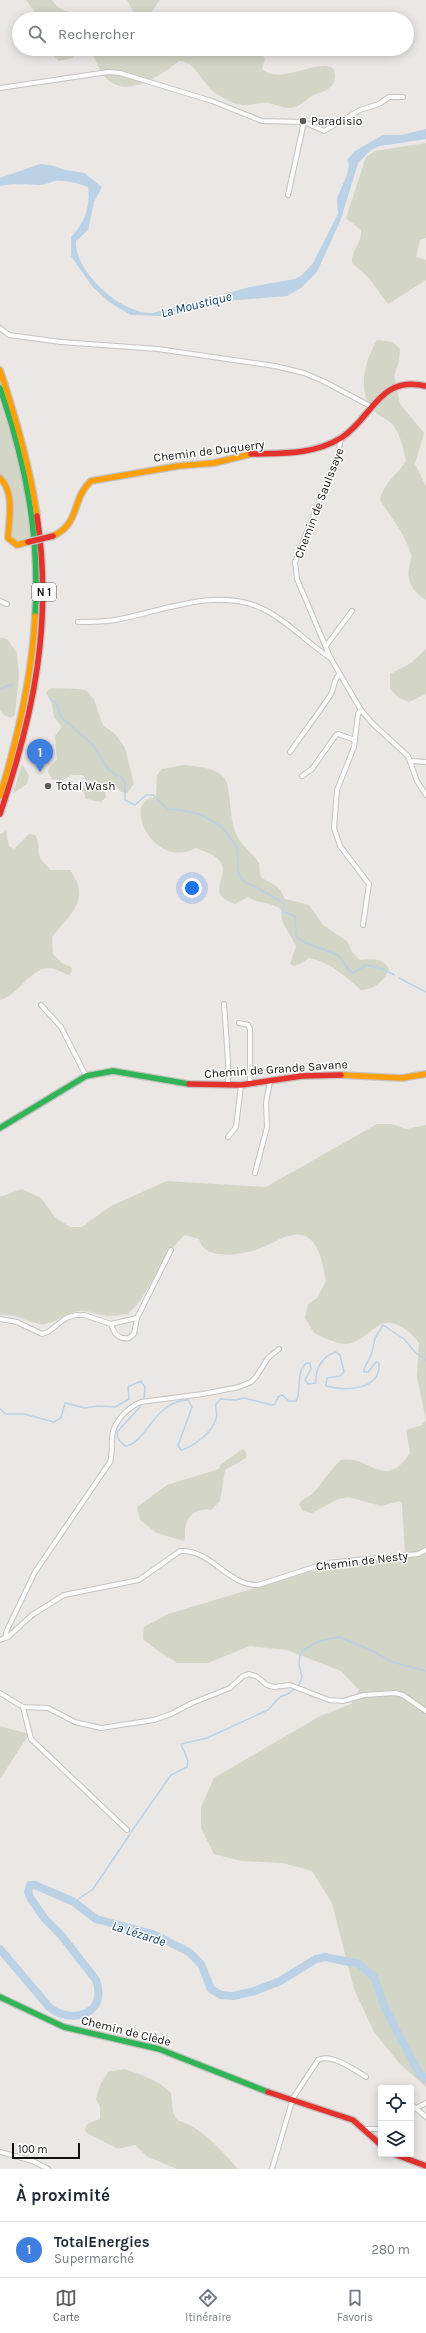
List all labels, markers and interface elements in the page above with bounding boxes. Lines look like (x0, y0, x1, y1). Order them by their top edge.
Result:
search box (12, 12, 414, 56)
icon: search (26, 23, 48, 45)
text: Rechercher (58, 25, 135, 43)
place label: Paradisio (311, 114, 362, 128)
marker: Paradisio (298, 116, 308, 126)
water label: La Moustique (159, 288, 233, 321)
street label: Chemin de Duquerry (153, 437, 266, 465)
street label: Chemin de Saulssaye (291, 446, 347, 560)
road number: N 1 (32, 583, 56, 601)
pin: 1 (27, 739, 53, 772)
place label: Total Wash (56, 779, 115, 793)
marker: Total Wash (43, 781, 53, 791)
your location (182, 878, 202, 898)
street label: Chemin de Grande Savane (204, 1057, 348, 1081)
street label: Chemin de Nesty (315, 1548, 409, 1574)
water label: La Lézarde (110, 1918, 168, 1949)
street label: Chemin de Clède (80, 2013, 172, 2049)
map controls (378, 2085, 414, 2157)
button: locate (378, 2085, 414, 2121)
button: layers (378, 2121, 414, 2157)
scale bar (12, 2141, 80, 2160)
text: 100 m (18, 2143, 48, 2156)
text: À proximité (16, 2185, 110, 2205)
text: TotalEnergies (54, 2233, 150, 2251)
text: 1 (27, 2242, 31, 2257)
text: 280 m (372, 2242, 410, 2257)
text: Supermarché (54, 2251, 134, 2266)
tab: Carte (53, 2287, 79, 2324)
tab: Itinéraire (185, 2287, 231, 2324)
tab: Favoris (337, 2287, 373, 2324)

